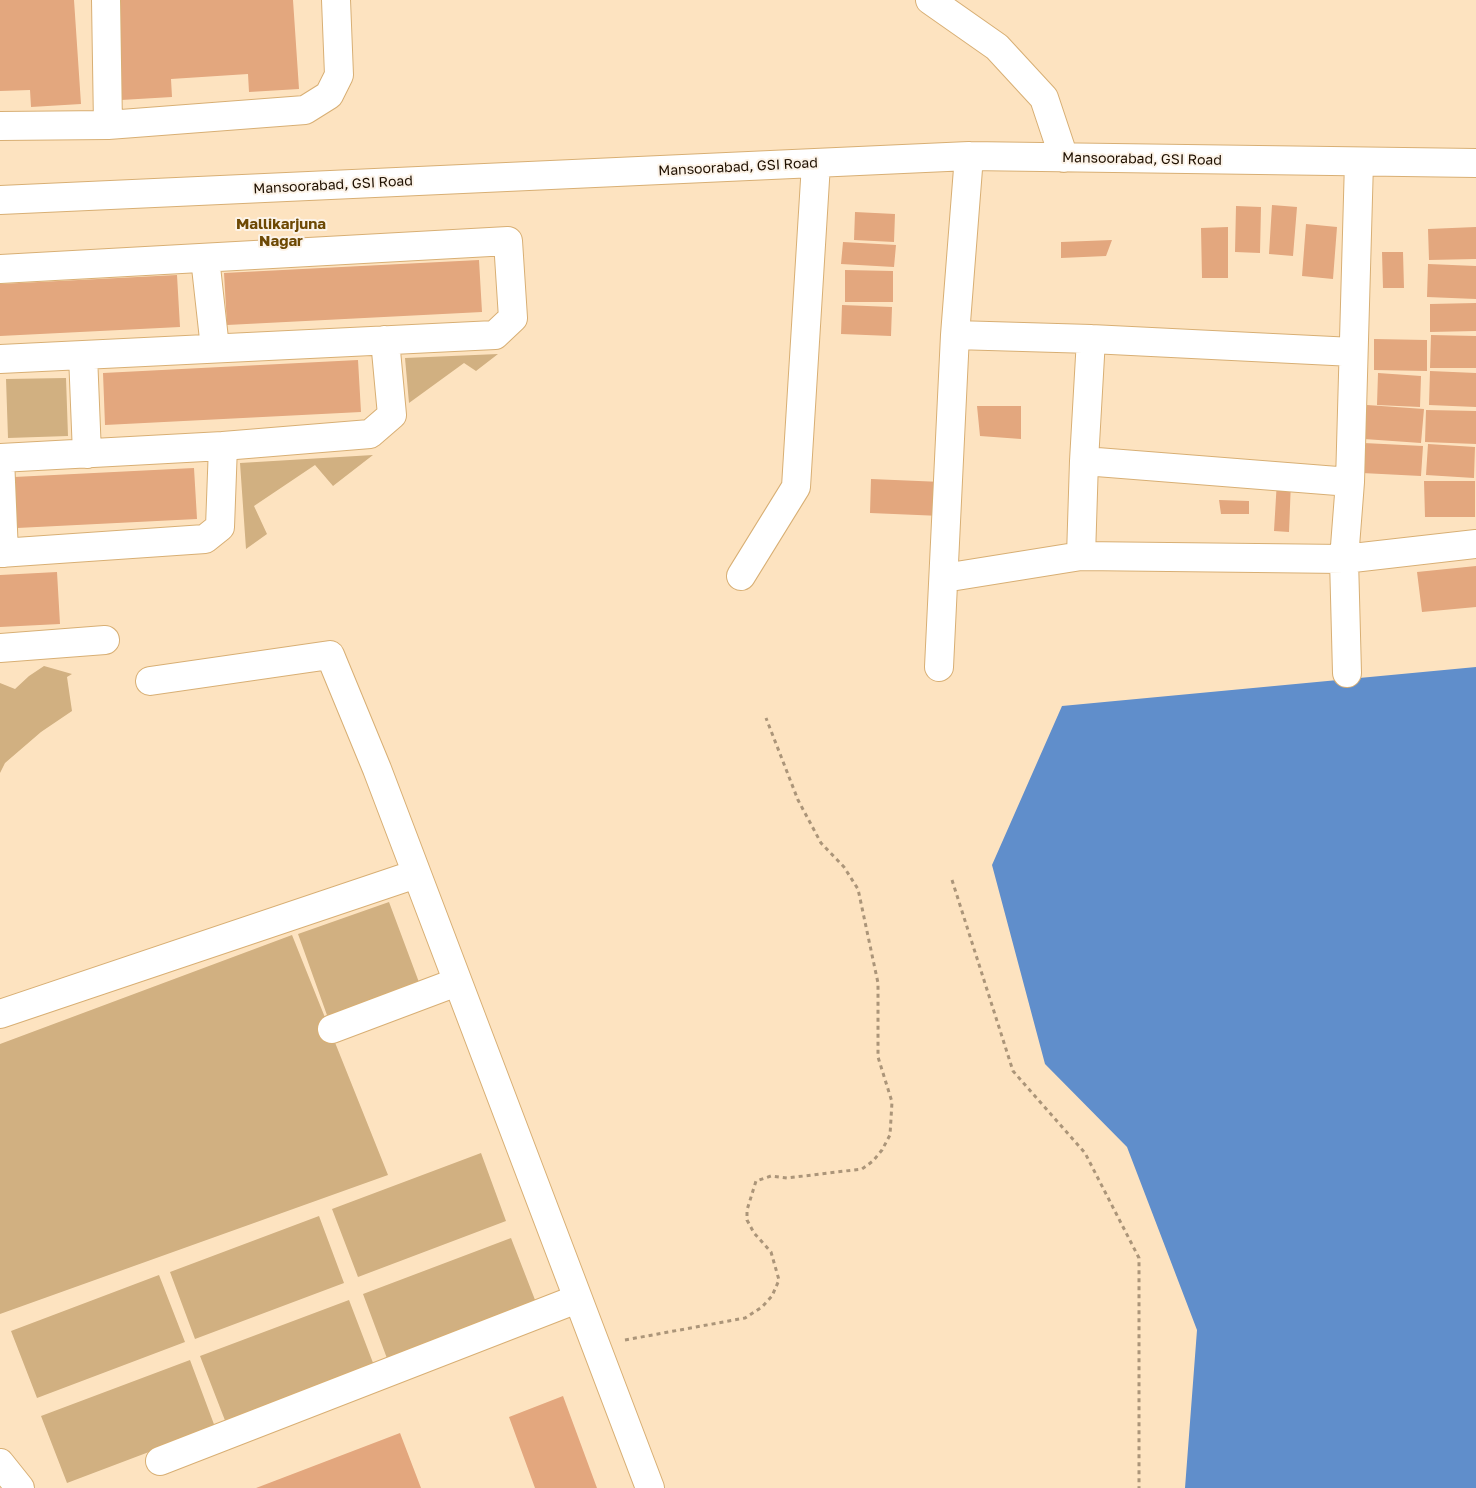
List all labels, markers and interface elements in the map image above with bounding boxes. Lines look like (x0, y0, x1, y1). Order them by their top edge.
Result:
street label: Mansoorabad, GSI Road (1062, 149, 1222, 169)
street label: Mansoorabad, GSI Road (658, 154, 818, 180)
street label: Mansoorabad, GSI Road (253, 172, 413, 198)
district label: Mallikarjuna Nagar (236, 215, 326, 250)

